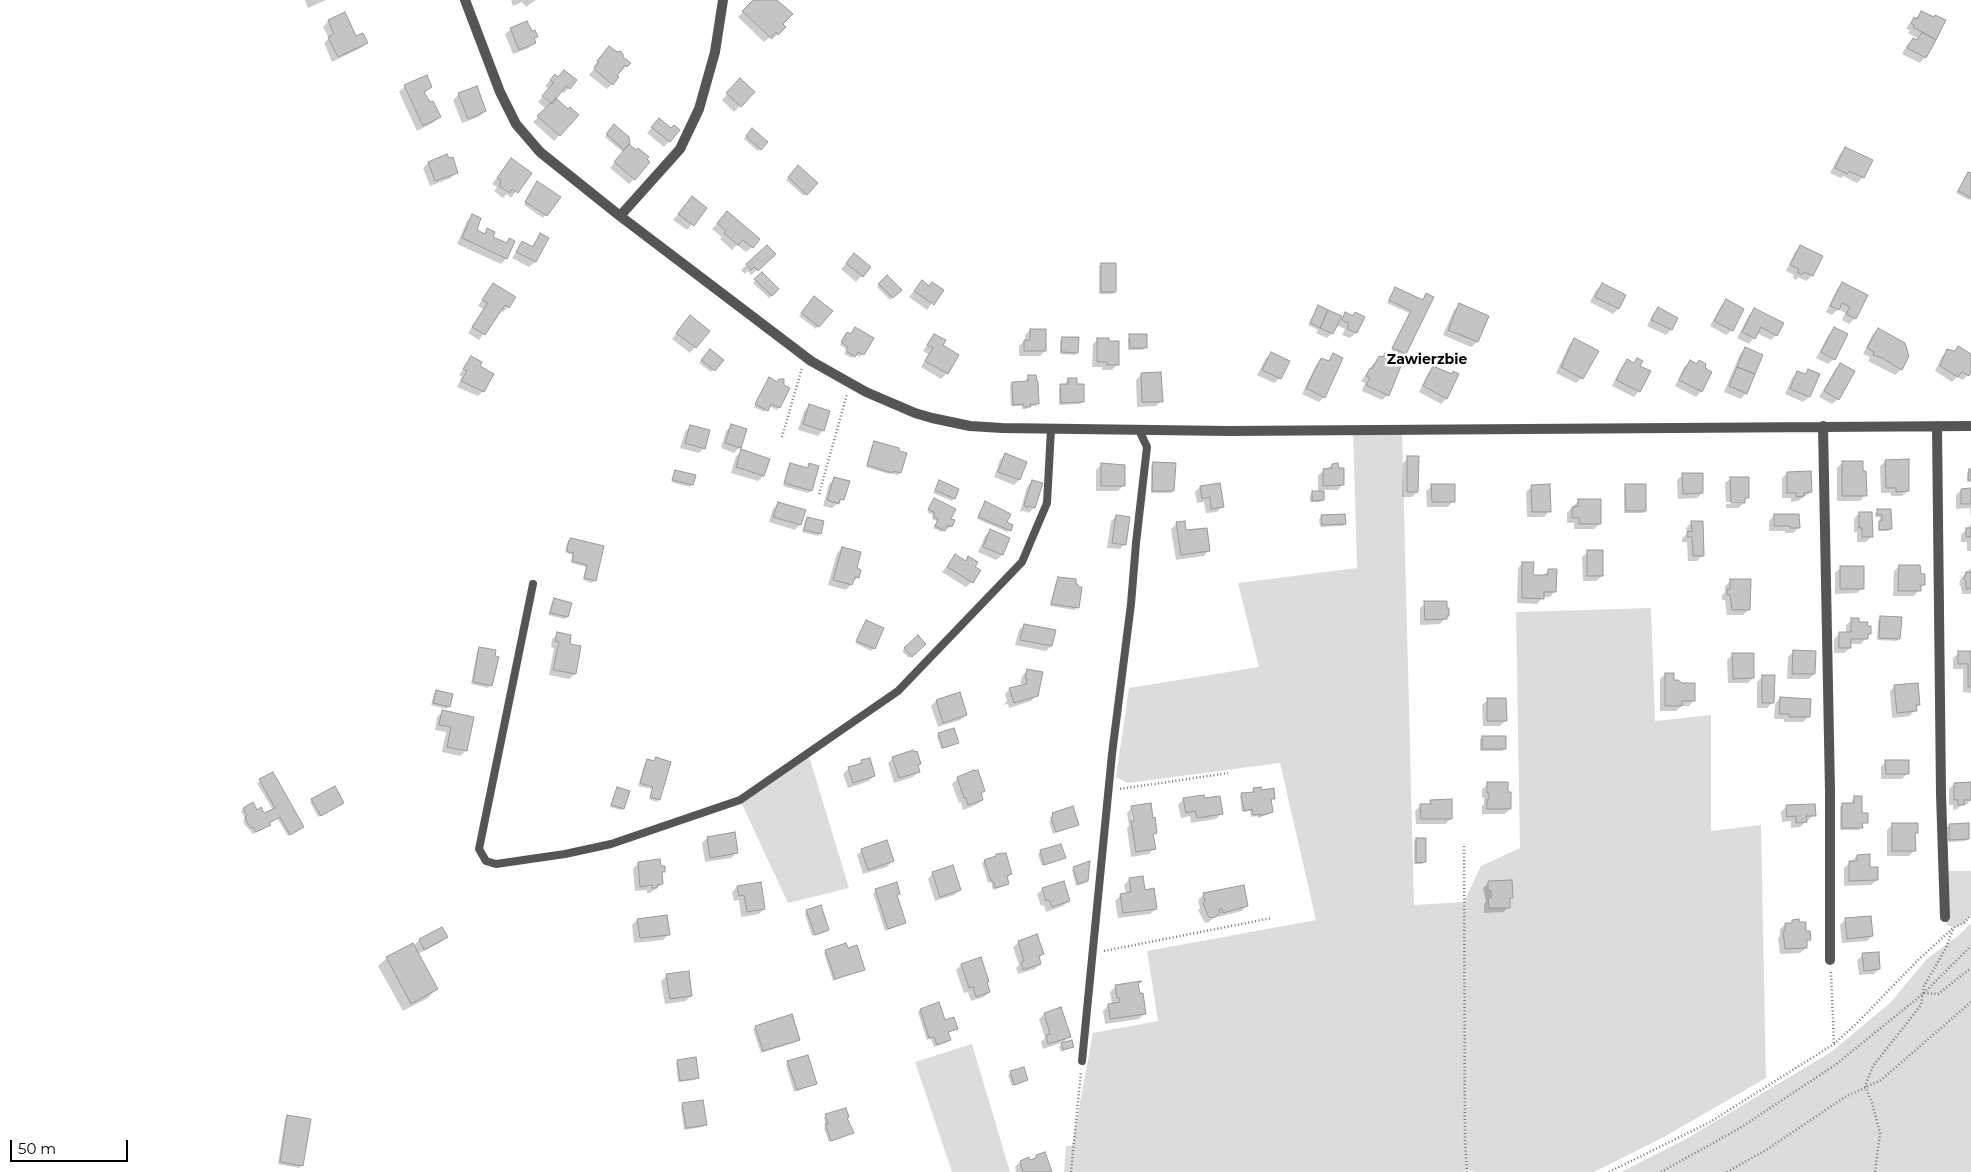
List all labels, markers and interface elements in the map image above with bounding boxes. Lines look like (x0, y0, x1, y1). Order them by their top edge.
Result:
district label: Zawierzbie (1387, 352, 1467, 368)
scale bar (12, 1130, 130, 1162)
text: 50 m (18, 1139, 56, 1158)

